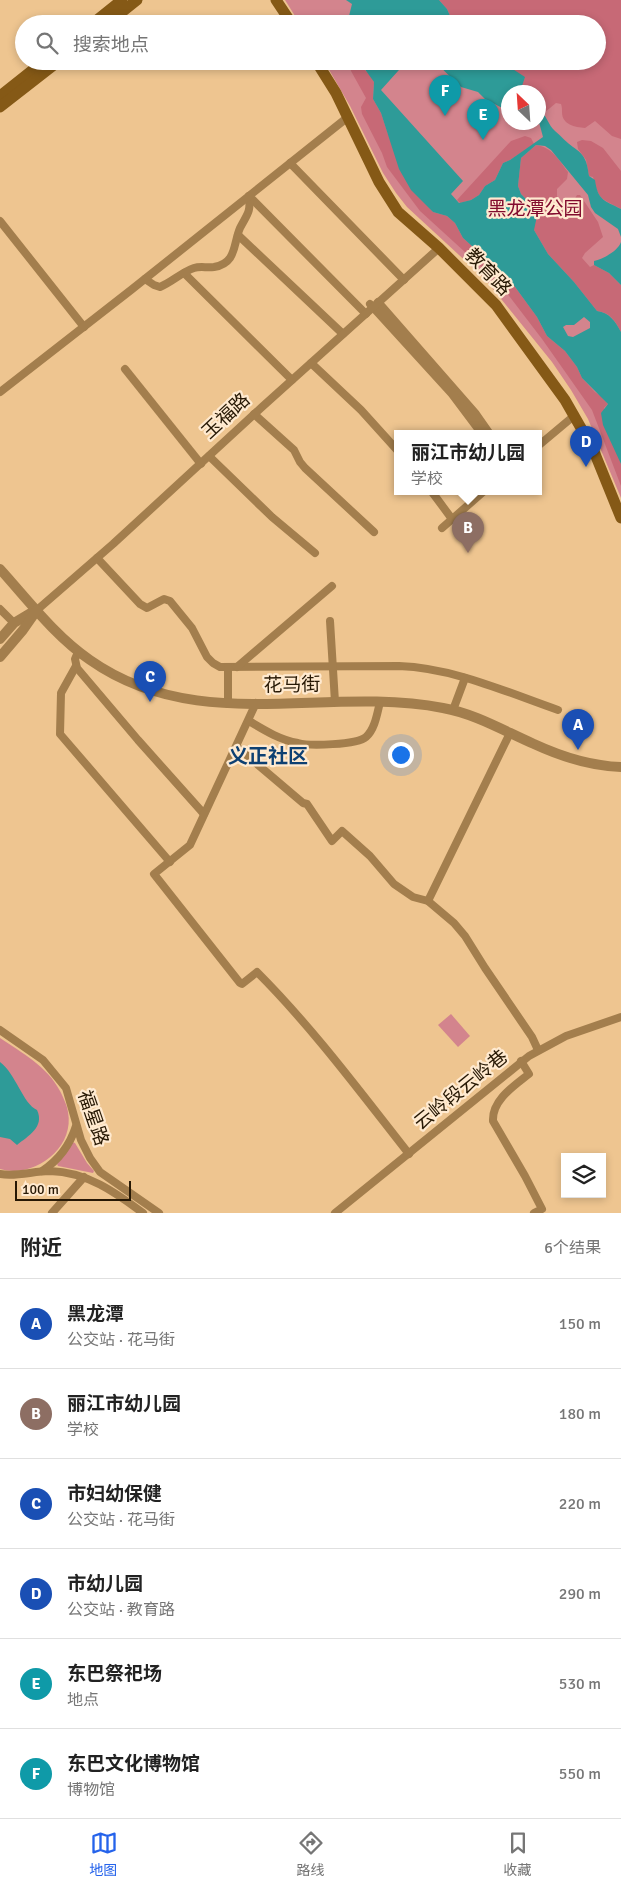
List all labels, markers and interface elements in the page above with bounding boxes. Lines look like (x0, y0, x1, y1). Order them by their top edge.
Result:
search box (15, 15, 606, 70)
icon: search (33, 29, 61, 57)
text: 搜索地点 (73, 33, 149, 57)
pin: F (429, 75, 461, 116)
north arrow (501, 85, 546, 130)
pin: E (467, 99, 499, 140)
park label: 黑龙潭公园 (487, 197, 583, 221)
street label: 教育路 (460, 243, 516, 301)
street label: 玉福路 (197, 388, 255, 444)
pin: D (570, 426, 602, 467)
popup (394, 430, 542, 495)
text: 丽江市幼儿园 (411, 441, 525, 465)
text: 学校 (411, 469, 443, 489)
pin: B (452, 512, 484, 553)
pin: C (134, 661, 166, 702)
street label: 花马街 (263, 673, 321, 697)
pin: A (562, 709, 594, 750)
your location (388, 742, 414, 768)
district label: 义正社区 (228, 744, 308, 769)
street label: 云岭段云岭巷 (409, 1045, 513, 1135)
street label: 福星路 (72, 1087, 114, 1149)
map controls (561, 1153, 606, 1198)
button: layers (561, 1153, 606, 1198)
scale bar (15, 1178, 131, 1201)
text: 100 m (22, 1181, 59, 1198)
text: 附近 (20, 1235, 62, 1261)
text: 6个结果 (544, 1238, 601, 1258)
text: 黑龙潭 (67, 1302, 124, 1326)
text: A (31, 1314, 41, 1334)
text: 150 m (559, 1314, 601, 1334)
text: 公交站 · 花马街 (67, 1330, 175, 1350)
text: 丽江市幼儿园 (67, 1392, 181, 1416)
text: B (31, 1404, 41, 1424)
text: 180 m (559, 1404, 601, 1424)
text: 学校 (67, 1420, 99, 1440)
text: 市妇幼保健 (67, 1482, 162, 1506)
text: C (31, 1494, 41, 1514)
text: 220 m (559, 1494, 601, 1514)
text: 公交站 · 花马街 (67, 1510, 175, 1530)
text: 市幼儿园 (67, 1572, 143, 1596)
text: D (31, 1584, 41, 1604)
text: 290 m (559, 1584, 601, 1604)
text: 公交站 · 教育路 (67, 1600, 175, 1620)
text: 东巴祭祀场 (67, 1662, 162, 1686)
text: E (31, 1674, 41, 1694)
text: 530 m (559, 1674, 601, 1694)
text: 地点 (67, 1690, 99, 1710)
text: 东巴文化博物馆 (67, 1752, 200, 1776)
text: F (32, 1764, 40, 1784)
text: 550 m (559, 1764, 601, 1784)
text: 博物馆 (67, 1780, 115, 1800)
tab: 地图 (90, 1829, 118, 1879)
tab: 路线 (297, 1829, 325, 1879)
tab: 收藏 (504, 1829, 532, 1879)

